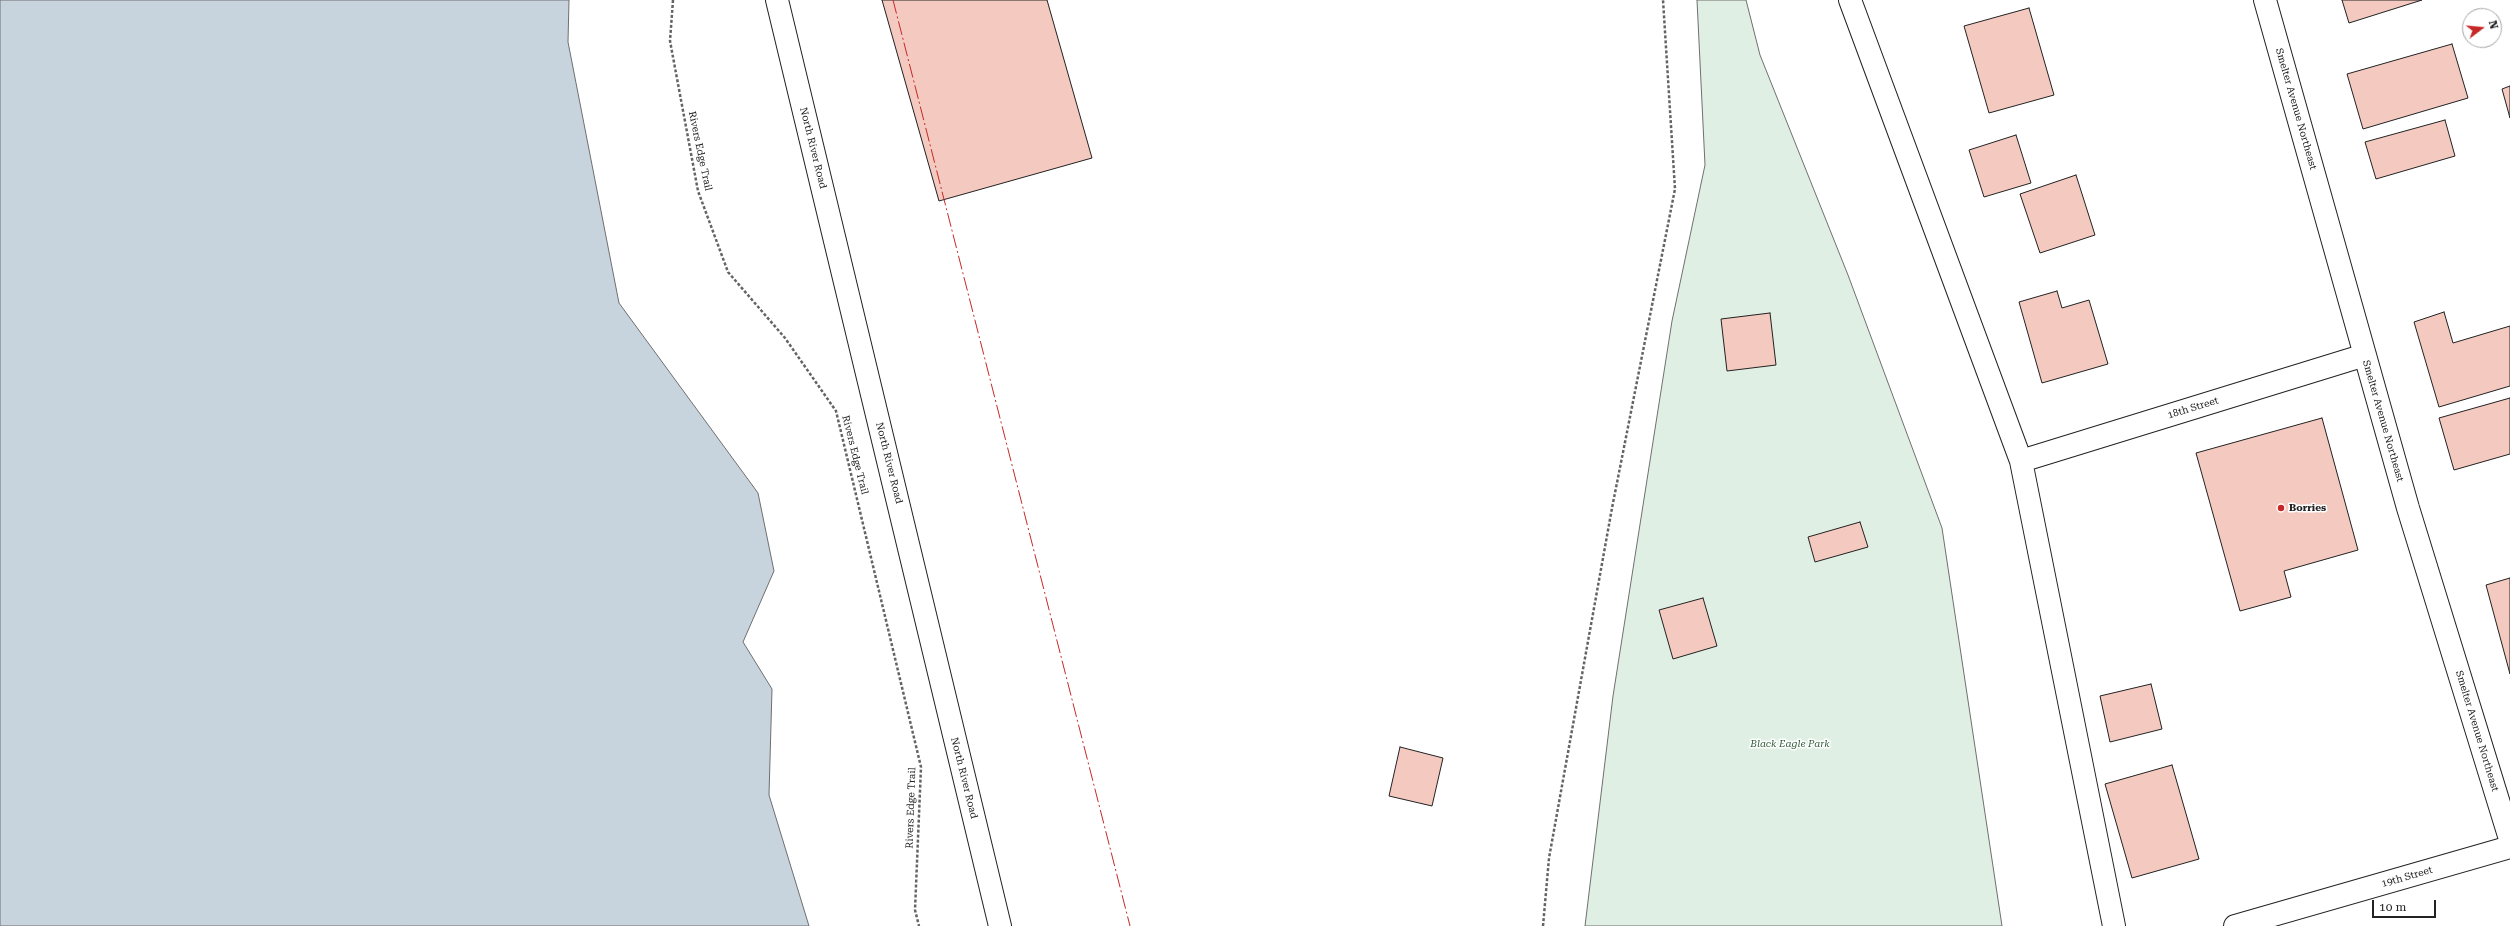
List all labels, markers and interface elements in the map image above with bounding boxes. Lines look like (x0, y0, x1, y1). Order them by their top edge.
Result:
north arrow (2462, 8, 2502, 48)
text: N (2486, 19, 2500, 31)
street label: Smelter Avenue Northeast (2273, 47, 2319, 171)
street label: North River Road (797, 106, 829, 190)
street label: Rivers Edge Trail (686, 110, 714, 192)
street label: Smelter Avenue Northeast (2360, 359, 2406, 483)
street label: 18th Street (2166, 395, 2220, 421)
street label: Rivers Edge Trail (839, 414, 871, 496)
street label: North River Road (873, 421, 905, 505)
place label: Borries (2289, 502, 2326, 514)
marker: Borries (2276, 503, 2286, 513)
street label: Smelter Avenue Northeast (2453, 669, 2501, 793)
street label: North River Road (948, 736, 980, 820)
park label: Black Eagle Park (1750, 738, 1830, 750)
street label: Rivers Edge Trail (904, 767, 918, 849)
street label: 19th Street (2380, 864, 2434, 890)
scale bar (2374, 892, 2438, 918)
text: 10 m (2379, 900, 2406, 914)

